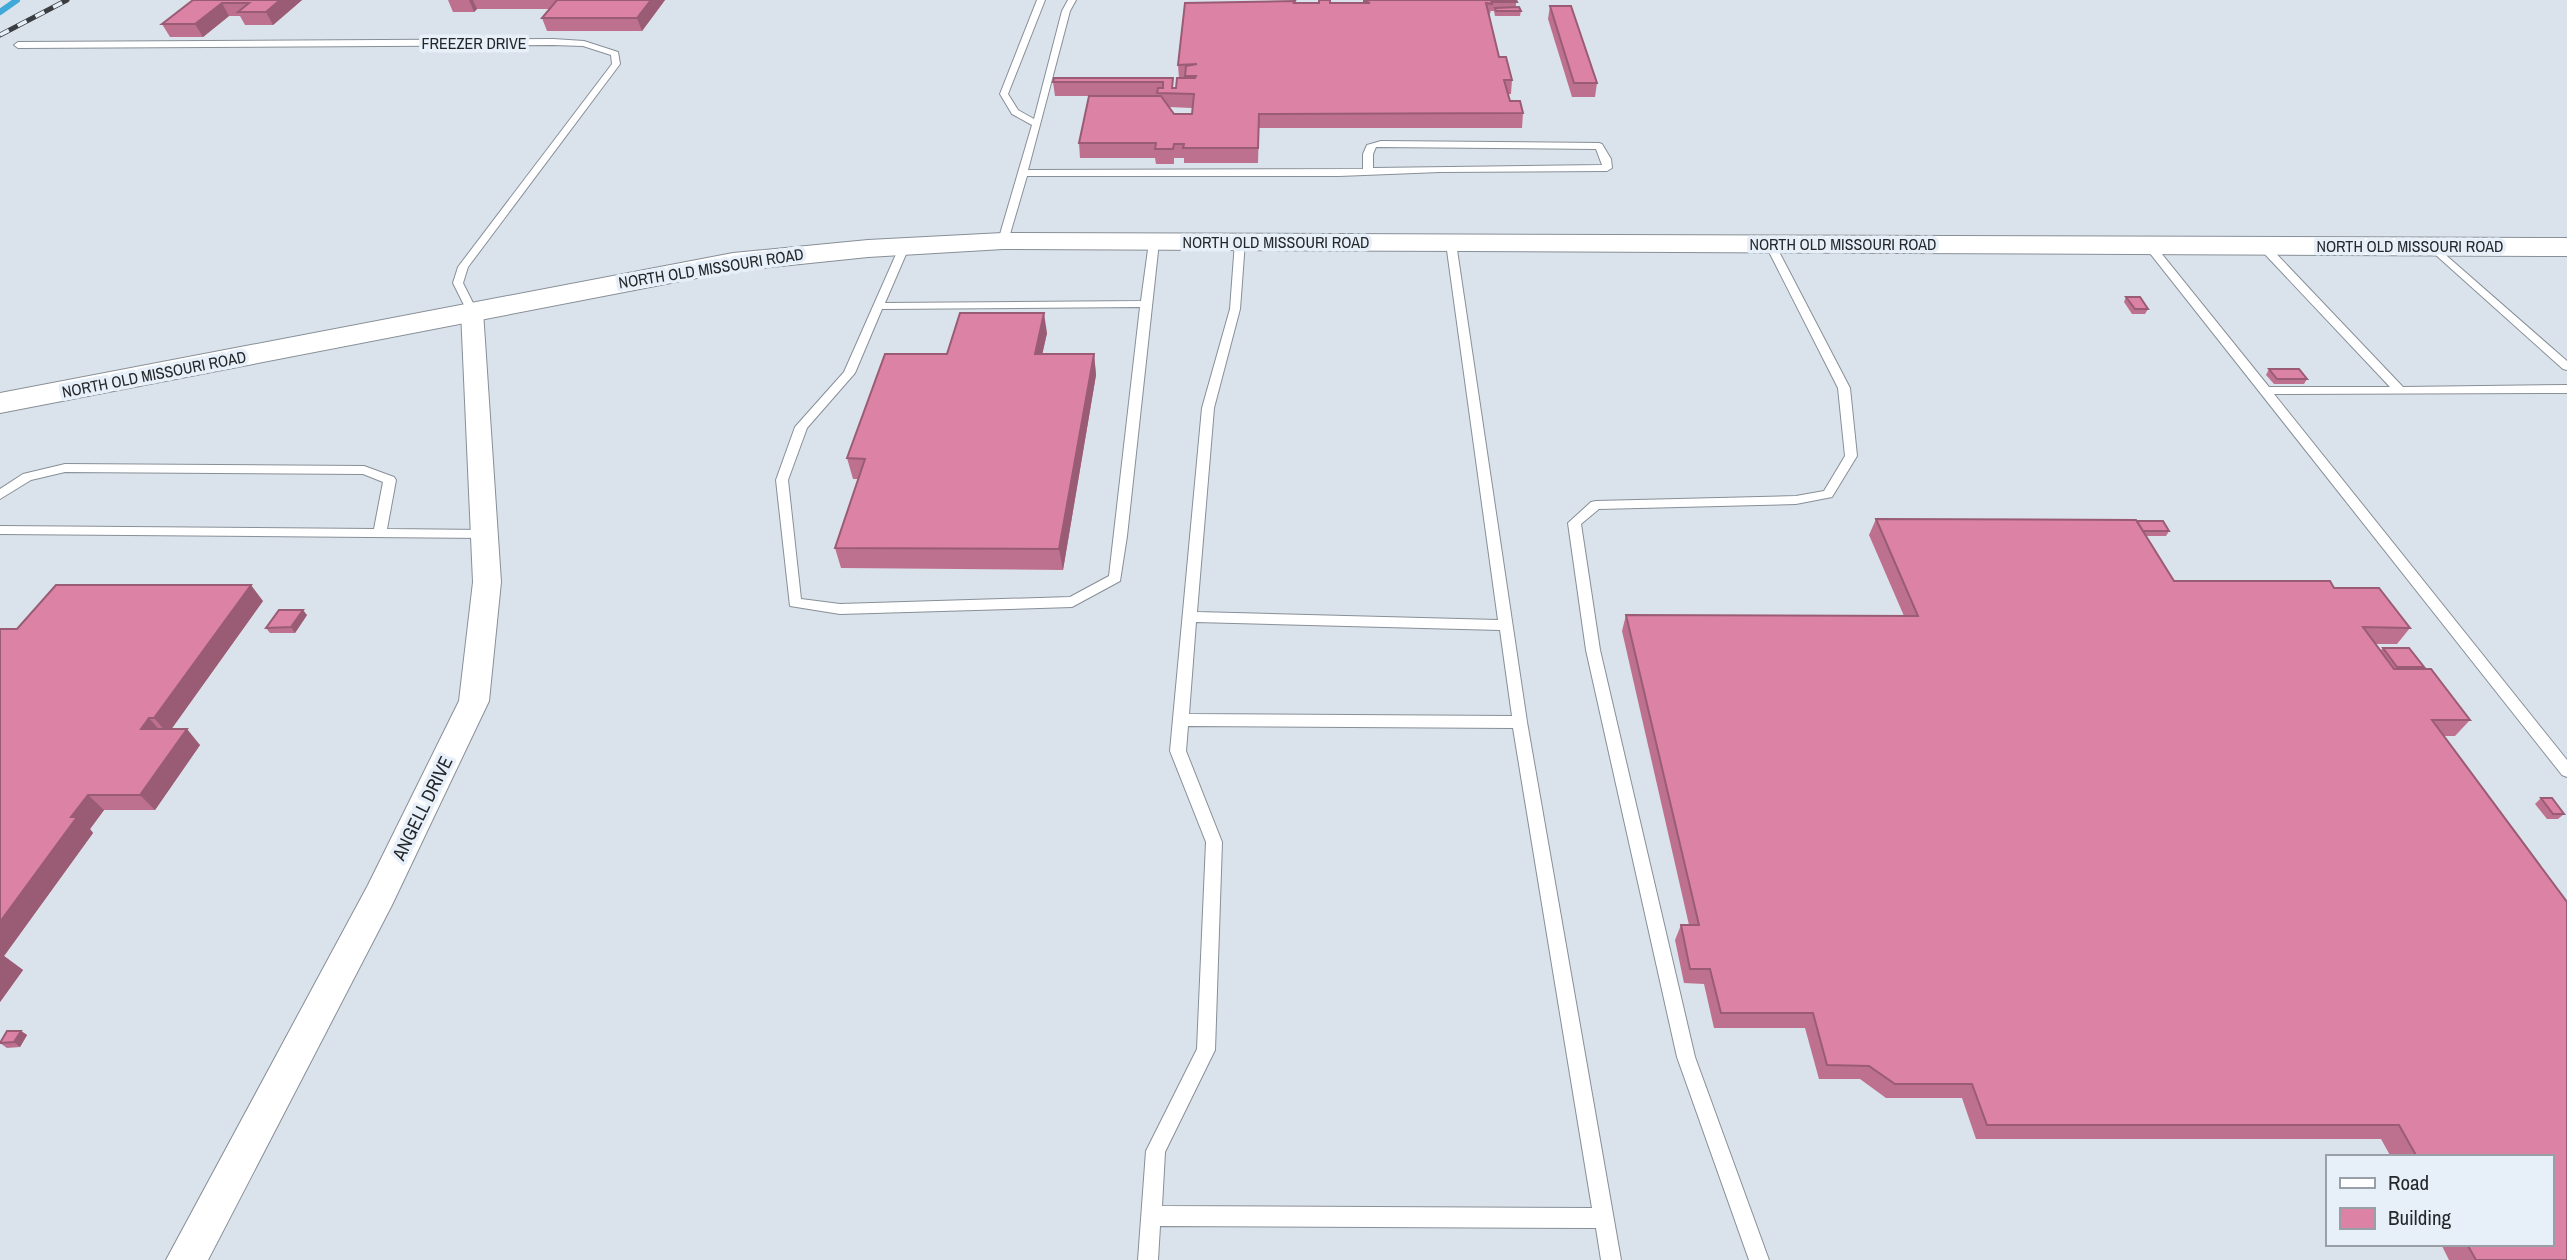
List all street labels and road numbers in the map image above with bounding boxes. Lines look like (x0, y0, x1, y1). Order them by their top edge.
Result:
street label: FREEZER DRIVE (422, 32, 526, 54)
street label: NORTH OLD MISSOURI ROAD (1182, 231, 1370, 253)
street label: NORTH OLD MISSOURI ROAD (1749, 233, 1937, 255)
street label: NORTH OLD MISSOURI ROAD (2316, 235, 2504, 257)
street label: NORTH OLD MISSOURI ROAD (617, 242, 805, 294)
street label: NORTH OLD MISSOURI ROAD (60, 345, 248, 403)
street label: ANGELL DRIVE (385, 752, 458, 865)

